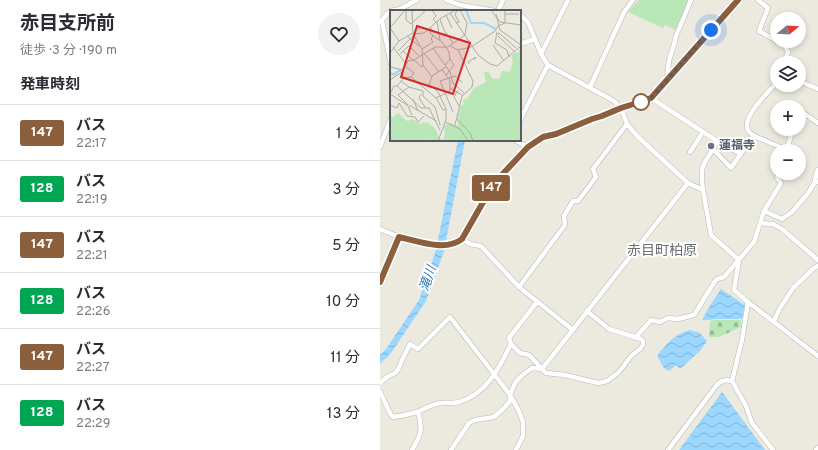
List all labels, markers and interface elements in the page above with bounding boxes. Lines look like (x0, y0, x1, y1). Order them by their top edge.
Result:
inset map (390, 10, 521, 141)
text: 赤目支所前 (20, 12, 115, 36)
north arrow (770, 12, 806, 48)
map controls (770, 12, 806, 180)
button: heart (318, 13, 360, 55)
your location (701, 20, 721, 40)
text: 徒歩 · 3 分 · 190 m (20, 43, 117, 59)
button: layers (770, 56, 806, 92)
text: 発車時刻 (20, 76, 80, 95)
unlabelled marker (632, 93, 650, 111)
button: + (770, 100, 806, 136)
text: バス (76, 117, 106, 136)
text: 147 (31, 124, 53, 141)
text: 1 分 (336, 125, 360, 144)
text: 22:17 (76, 136, 106, 152)
place label: 蓮福寺 (719, 138, 755, 154)
marker: 蓮福寺 (706, 141, 716, 151)
button: − (770, 144, 806, 180)
text: バス (76, 173, 106, 192)
line badge: 147 (468, 175, 514, 201)
text: 147 (480, 179, 502, 196)
text: 128 (31, 180, 53, 197)
text: 3 分 (332, 181, 360, 200)
text: 22:19 (76, 192, 107, 208)
text: バス (76, 229, 106, 248)
text: 147 (31, 236, 53, 253)
text: 5 分 (332, 237, 360, 256)
district label: 赤目町柏原 (627, 243, 697, 260)
text: 22:21 (76, 248, 108, 264)
water label: 滝川 (417, 262, 441, 294)
text: バス (76, 285, 106, 304)
text: 128 (31, 292, 53, 309)
text: 10 分 (326, 293, 360, 312)
text: 22:26 (76, 304, 111, 320)
text: バス (76, 341, 106, 360)
text: 147 (31, 348, 53, 365)
text: 11 分 (330, 349, 360, 368)
text: 22:27 (76, 360, 109, 376)
text: バス (76, 397, 106, 416)
text: 128 (31, 404, 53, 421)
text: 13 分 (327, 405, 360, 424)
text: 22:29 (76, 416, 111, 432)

